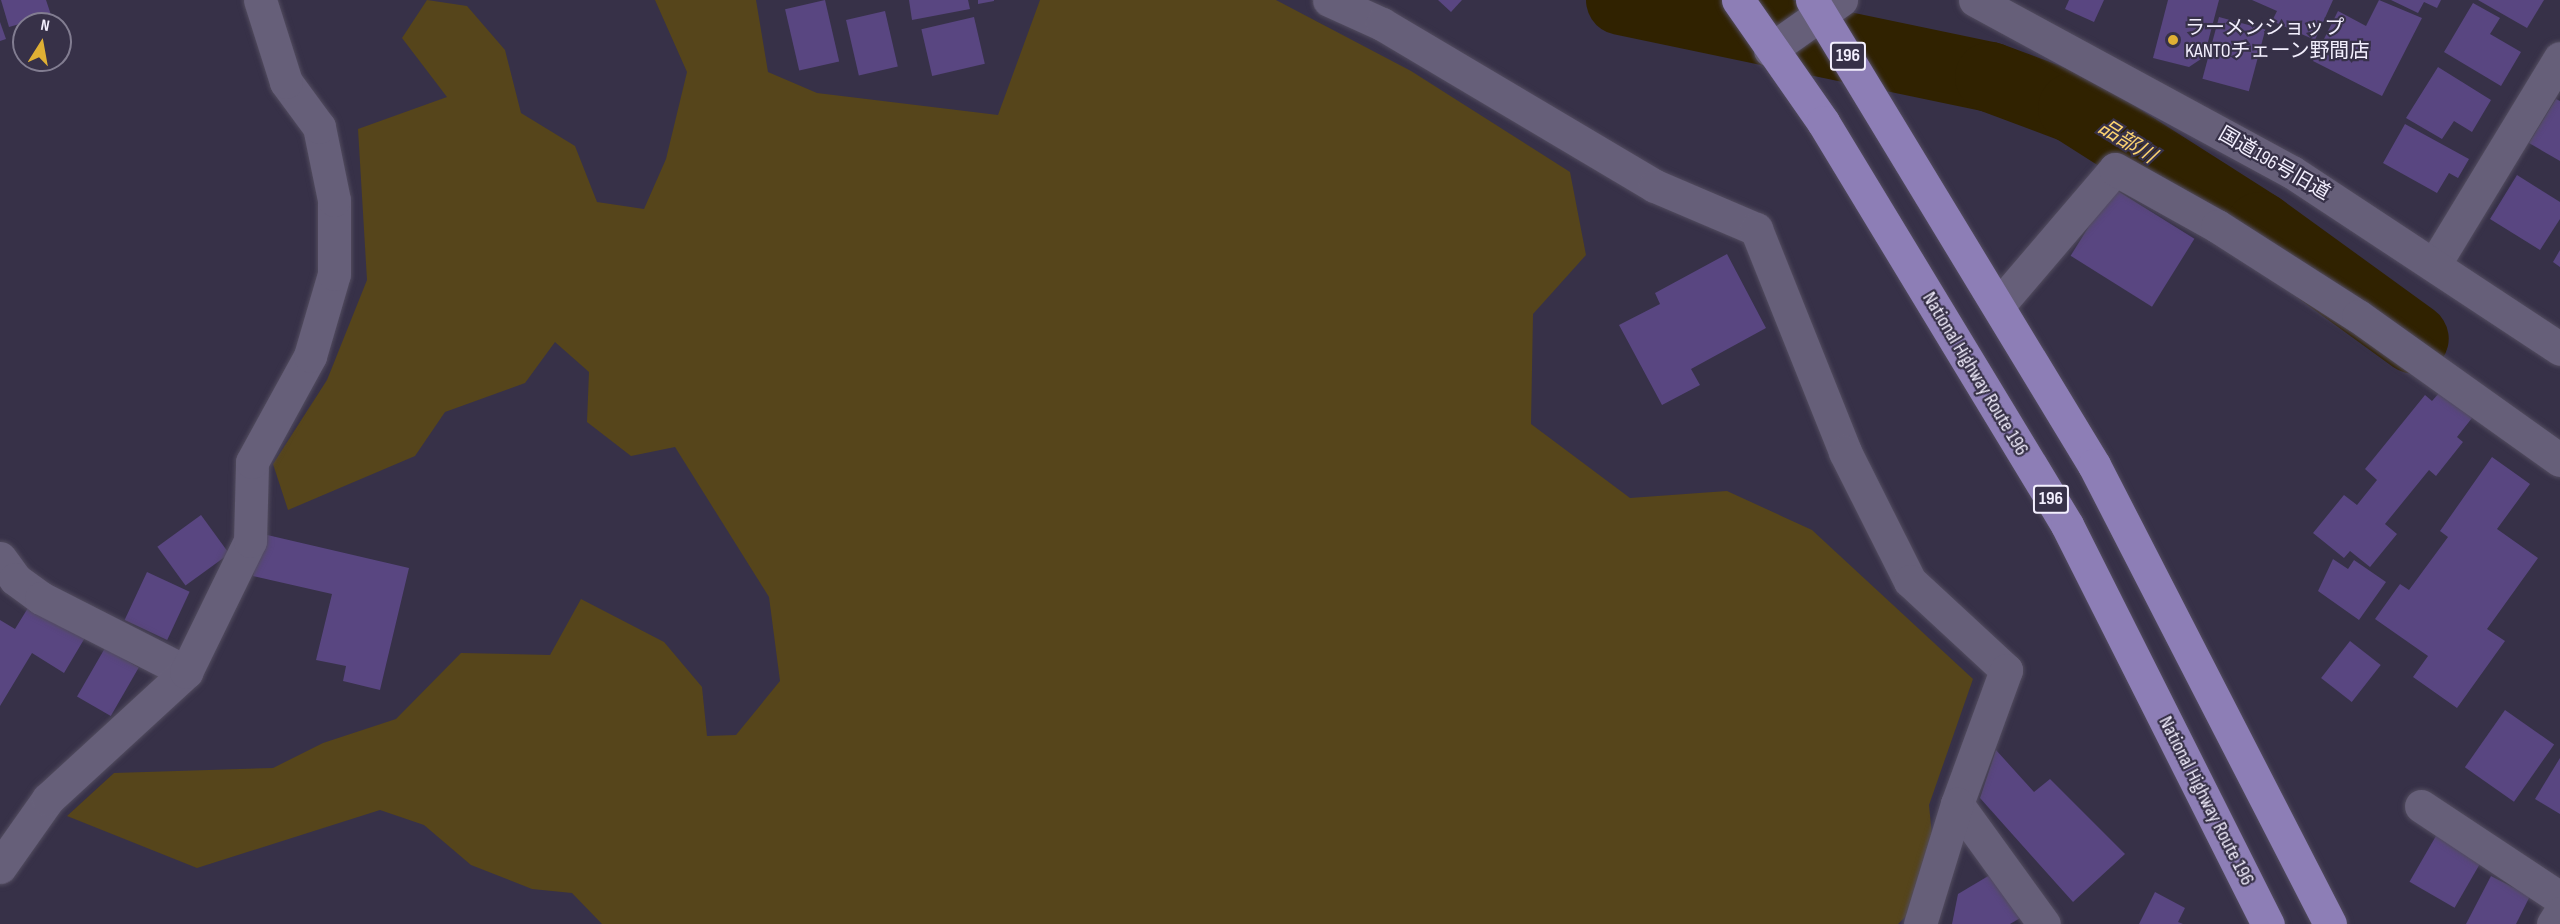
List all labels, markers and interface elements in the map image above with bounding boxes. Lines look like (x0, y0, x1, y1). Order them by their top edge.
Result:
north arrow (12, 12, 72, 72)
text: N (39, 16, 51, 36)
place label: ラーメンショップ KANTOチェーン野間店 (2185, 16, 2370, 63)
marker: ラーメンショップ KANTOチェーン野間店 (2166, 33, 2180, 47)
road number: 196 (1828, 41, 1868, 71)
water label: 品部川 (2094, 115, 2160, 169)
street label: 国道196号旧道 (2214, 122, 2334, 206)
street label: National Highway Route 196 (1917, 288, 2033, 460)
road number: 196 (2032, 484, 2070, 514)
street label: National Highway Route 196 (2153, 712, 2259, 890)

